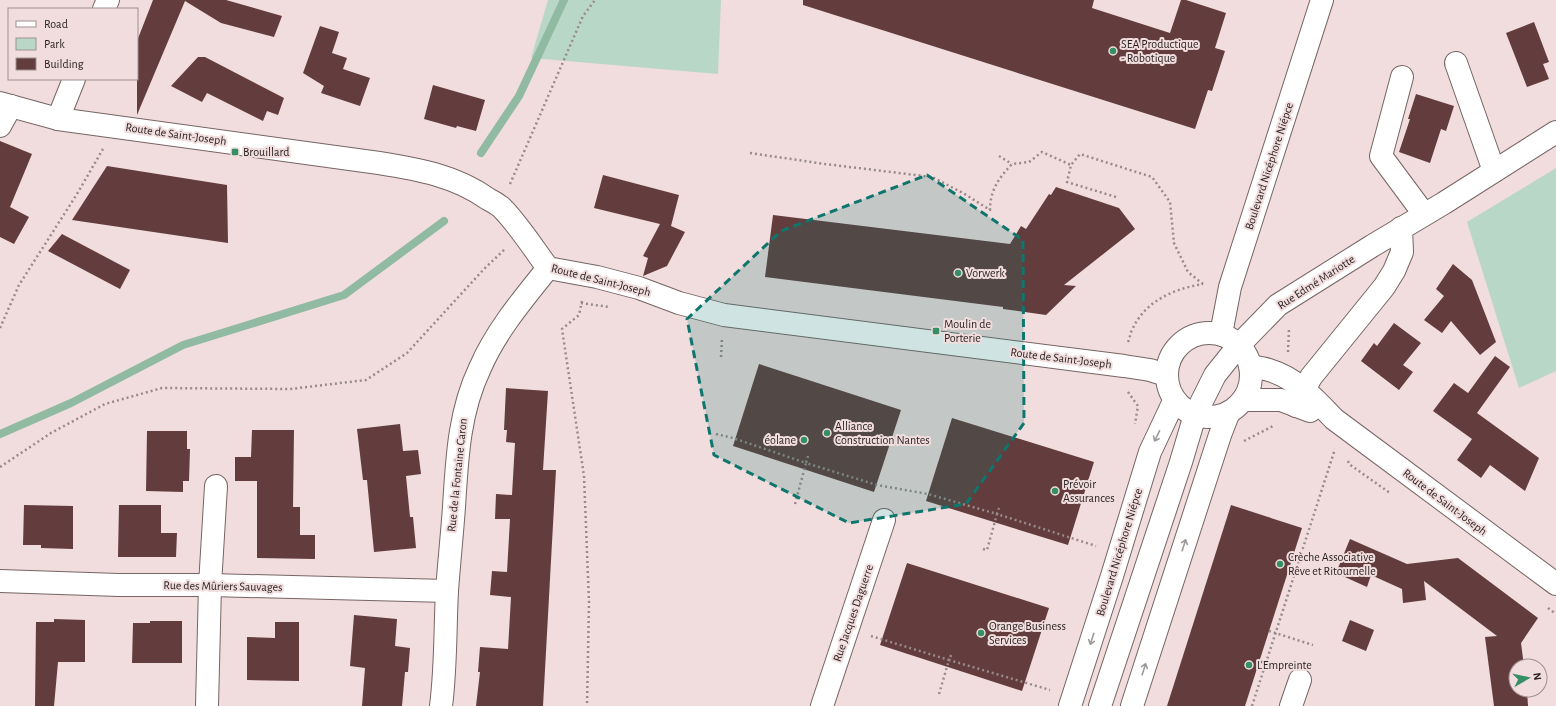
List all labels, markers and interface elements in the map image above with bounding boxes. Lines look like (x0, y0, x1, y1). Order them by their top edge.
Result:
legend (8, 8, 138, 80)
text: Road (44, 18, 68, 30)
text: Park (44, 38, 65, 50)
place label: SEA Productique - Robotique (1121, 38, 1199, 64)
marker: SEA Productique - Robotique (1108, 46, 1118, 56)
text: Building (44, 58, 84, 70)
street label: Boulevard Nicéphore Niépce (1243, 101, 1295, 231)
street label: Route de Saint-Joseph (125, 121, 227, 147)
place label: Brouillard (243, 146, 290, 158)
marker: Brouillard (230, 147, 240, 157)
street label: Rue Edmé Mariotte (1275, 253, 1357, 311)
street label: Route de Saint-Joseph (550, 262, 652, 298)
place label: Vorwerk (966, 267, 1005, 279)
marker: Vorwerk (953, 268, 963, 278)
place label: Moulin de Porterie (944, 318, 991, 344)
marker: Moulin de Porterie (931, 326, 941, 336)
street label: Route de Saint-Joseph (1010, 346, 1112, 370)
street label: Rue de la Fontaine Caron (445, 417, 469, 533)
place label: Alliance Construction Nantes (835, 420, 930, 446)
marker: Alliance Construction Nantes (822, 428, 832, 438)
one-way arrow (1153, 430, 1160, 442)
place label: éolane (764, 434, 796, 446)
marker: éolane (799, 435, 809, 445)
street label: Route de Saint-Joseph (1401, 467, 1489, 537)
place label: Prévoir Assurances (1063, 478, 1115, 504)
marker: Prévoir Assurances (1050, 486, 1060, 496)
street label: Boulevard Nicéphore Niépce (1094, 487, 1144, 617)
one-way arrow (1181, 539, 1188, 552)
place label: Crèche Associative Rêve et Ritournelle (1288, 551, 1376, 577)
marker: Crèche Associative Rêve et Ritournelle (1275, 559, 1285, 569)
street label: Rue Jacques Daguerre (831, 563, 875, 663)
street label: Rue des Mûriers Sauvages (163, 579, 283, 593)
place label: Orange Business Services (989, 620, 1066, 646)
marker: Orange Business Services (976, 628, 986, 638)
one-way arrow (1087, 633, 1095, 645)
north arrow (1508, 658, 1548, 698)
place label: L'Empreinte (1257, 659, 1312, 671)
marker: L'Empreinte (1244, 660, 1254, 670)
one-way arrow (1141, 663, 1148, 676)
text: N (1531, 672, 1543, 681)

